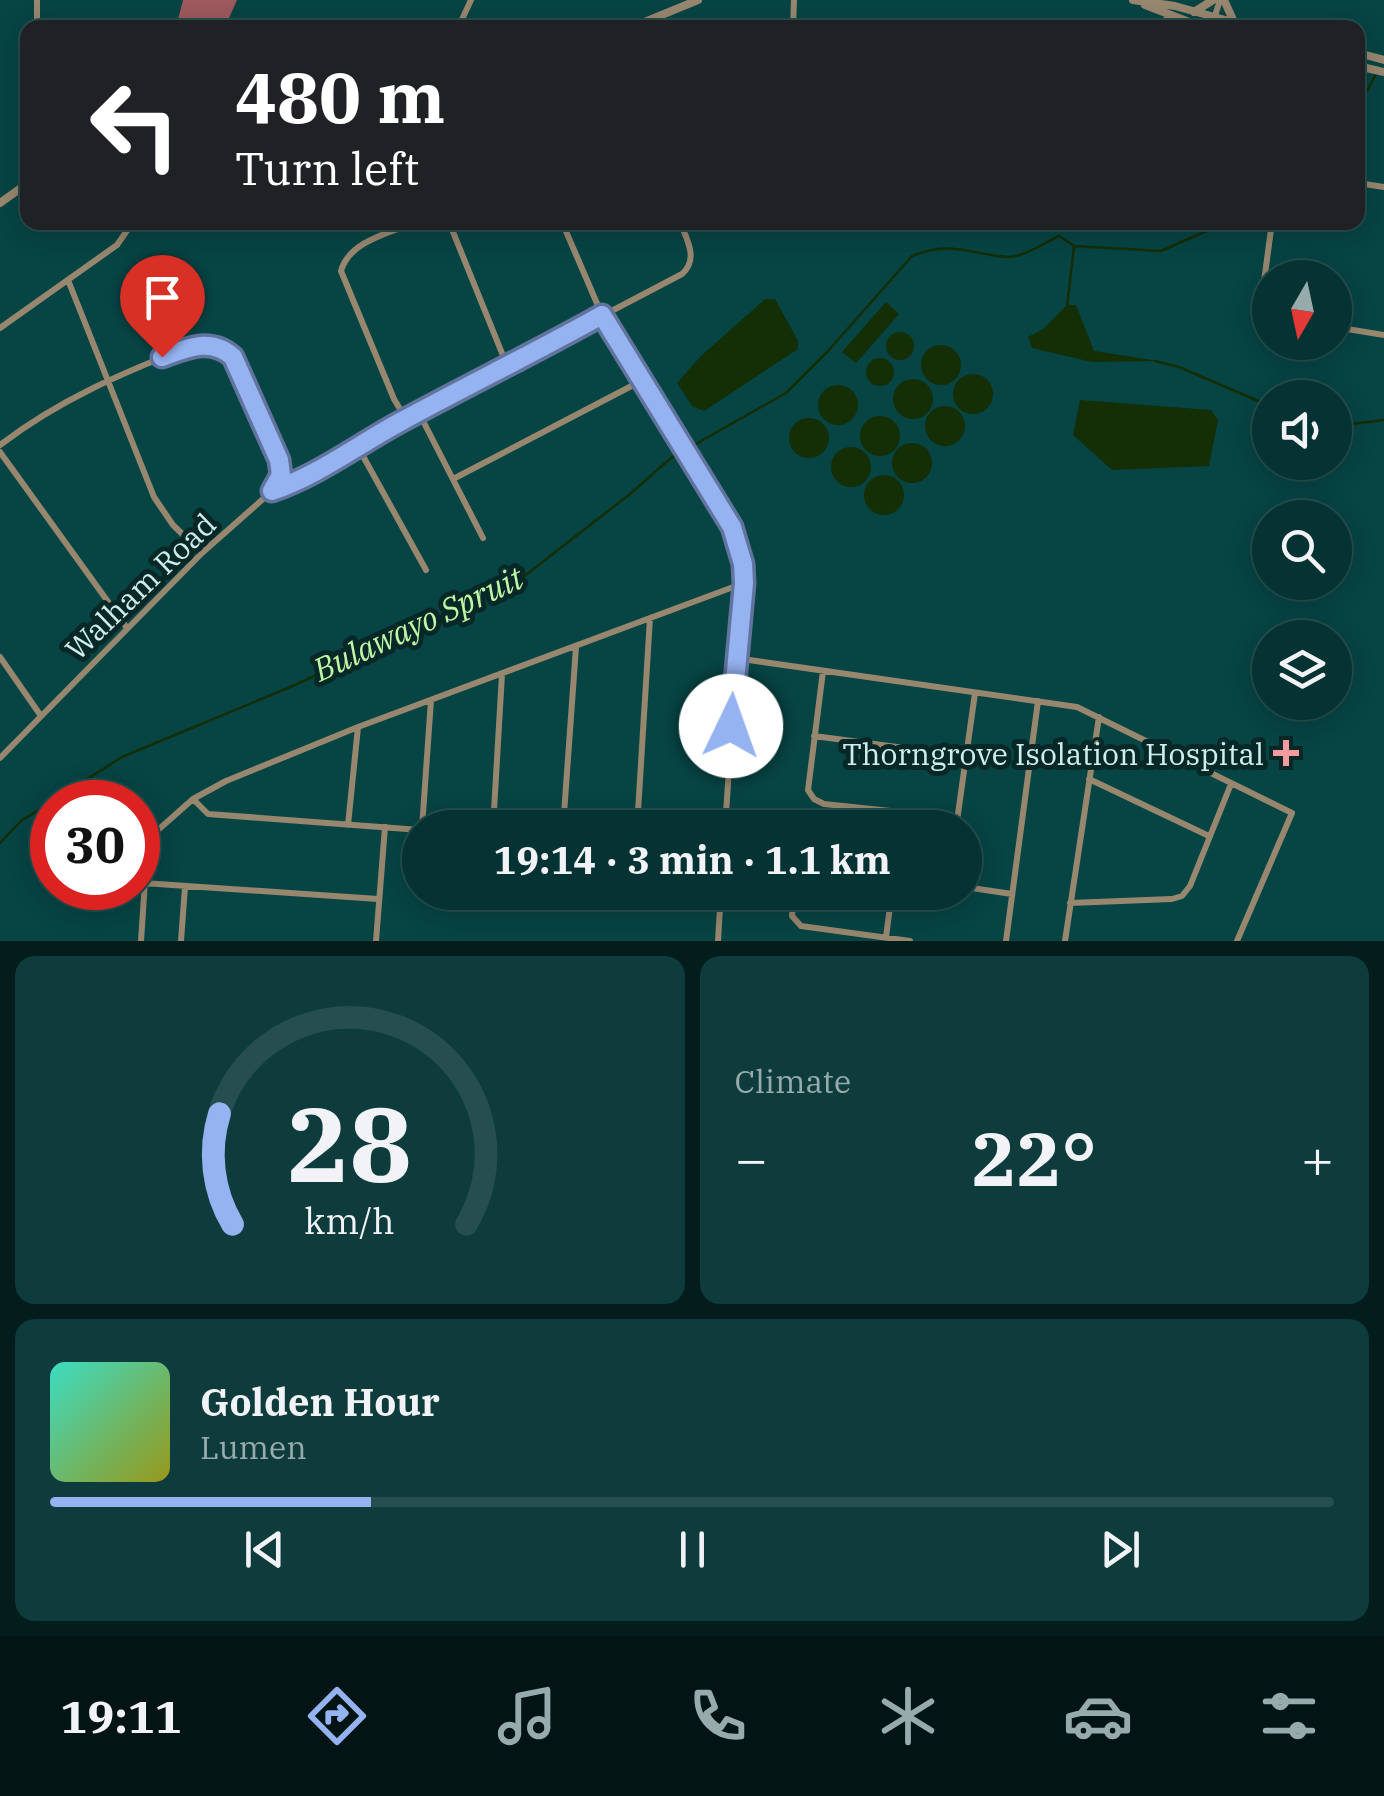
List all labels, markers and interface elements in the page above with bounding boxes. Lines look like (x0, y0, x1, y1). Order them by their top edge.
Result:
text: 480 m (235, 51, 445, 142)
icon: left (70, 60, 200, 190)
text: Turn left (235, 139, 419, 197)
pin (120, 255, 205, 358)
north arrow (1252, 260, 1352, 360)
map controls (1252, 260, 1352, 720)
icon: arrive (135, 270, 190, 325)
button: sound (1252, 380, 1352, 480)
button: search (1252, 500, 1352, 600)
street label: Walham Road (56, 504, 224, 668)
water label: Bulawayo Spruit (305, 555, 531, 690)
button: layers (1252, 620, 1352, 720)
position arrow (679, 674, 783, 778)
place label: Thorngrove Isolation Hospital (842, 734, 1264, 773)
marker: Thorngrove Isolation Hospital (1273, 740, 1299, 766)
speed limit sign: 30 (30, 780, 160, 910)
text: 19:14 · 3 min · 1.1 km (493, 835, 891, 884)
text: Climate (735, 1060, 851, 1102)
text: 28 (287, 1075, 412, 1211)
text: 22° (972, 1109, 1097, 1207)
text: − (735, 1123, 768, 1194)
text: + (1301, 1123, 1334, 1194)
text: km/h (305, 1197, 395, 1244)
text: Golden Hour (200, 1377, 440, 1426)
text: Lumen (200, 1426, 307, 1468)
icon: previous (237, 1522, 292, 1577)
icon: pause (665, 1522, 720, 1577)
icon: next (1093, 1522, 1148, 1577)
icon: directions (302, 1681, 372, 1751)
icon: music (492, 1681, 562, 1751)
icon: phone (683, 1681, 753, 1751)
icon: climate (873, 1681, 943, 1751)
icon: car (1063, 1681, 1133, 1751)
icon: filters (1254, 1681, 1324, 1751)
text: 19:11 (60, 1687, 182, 1745)

